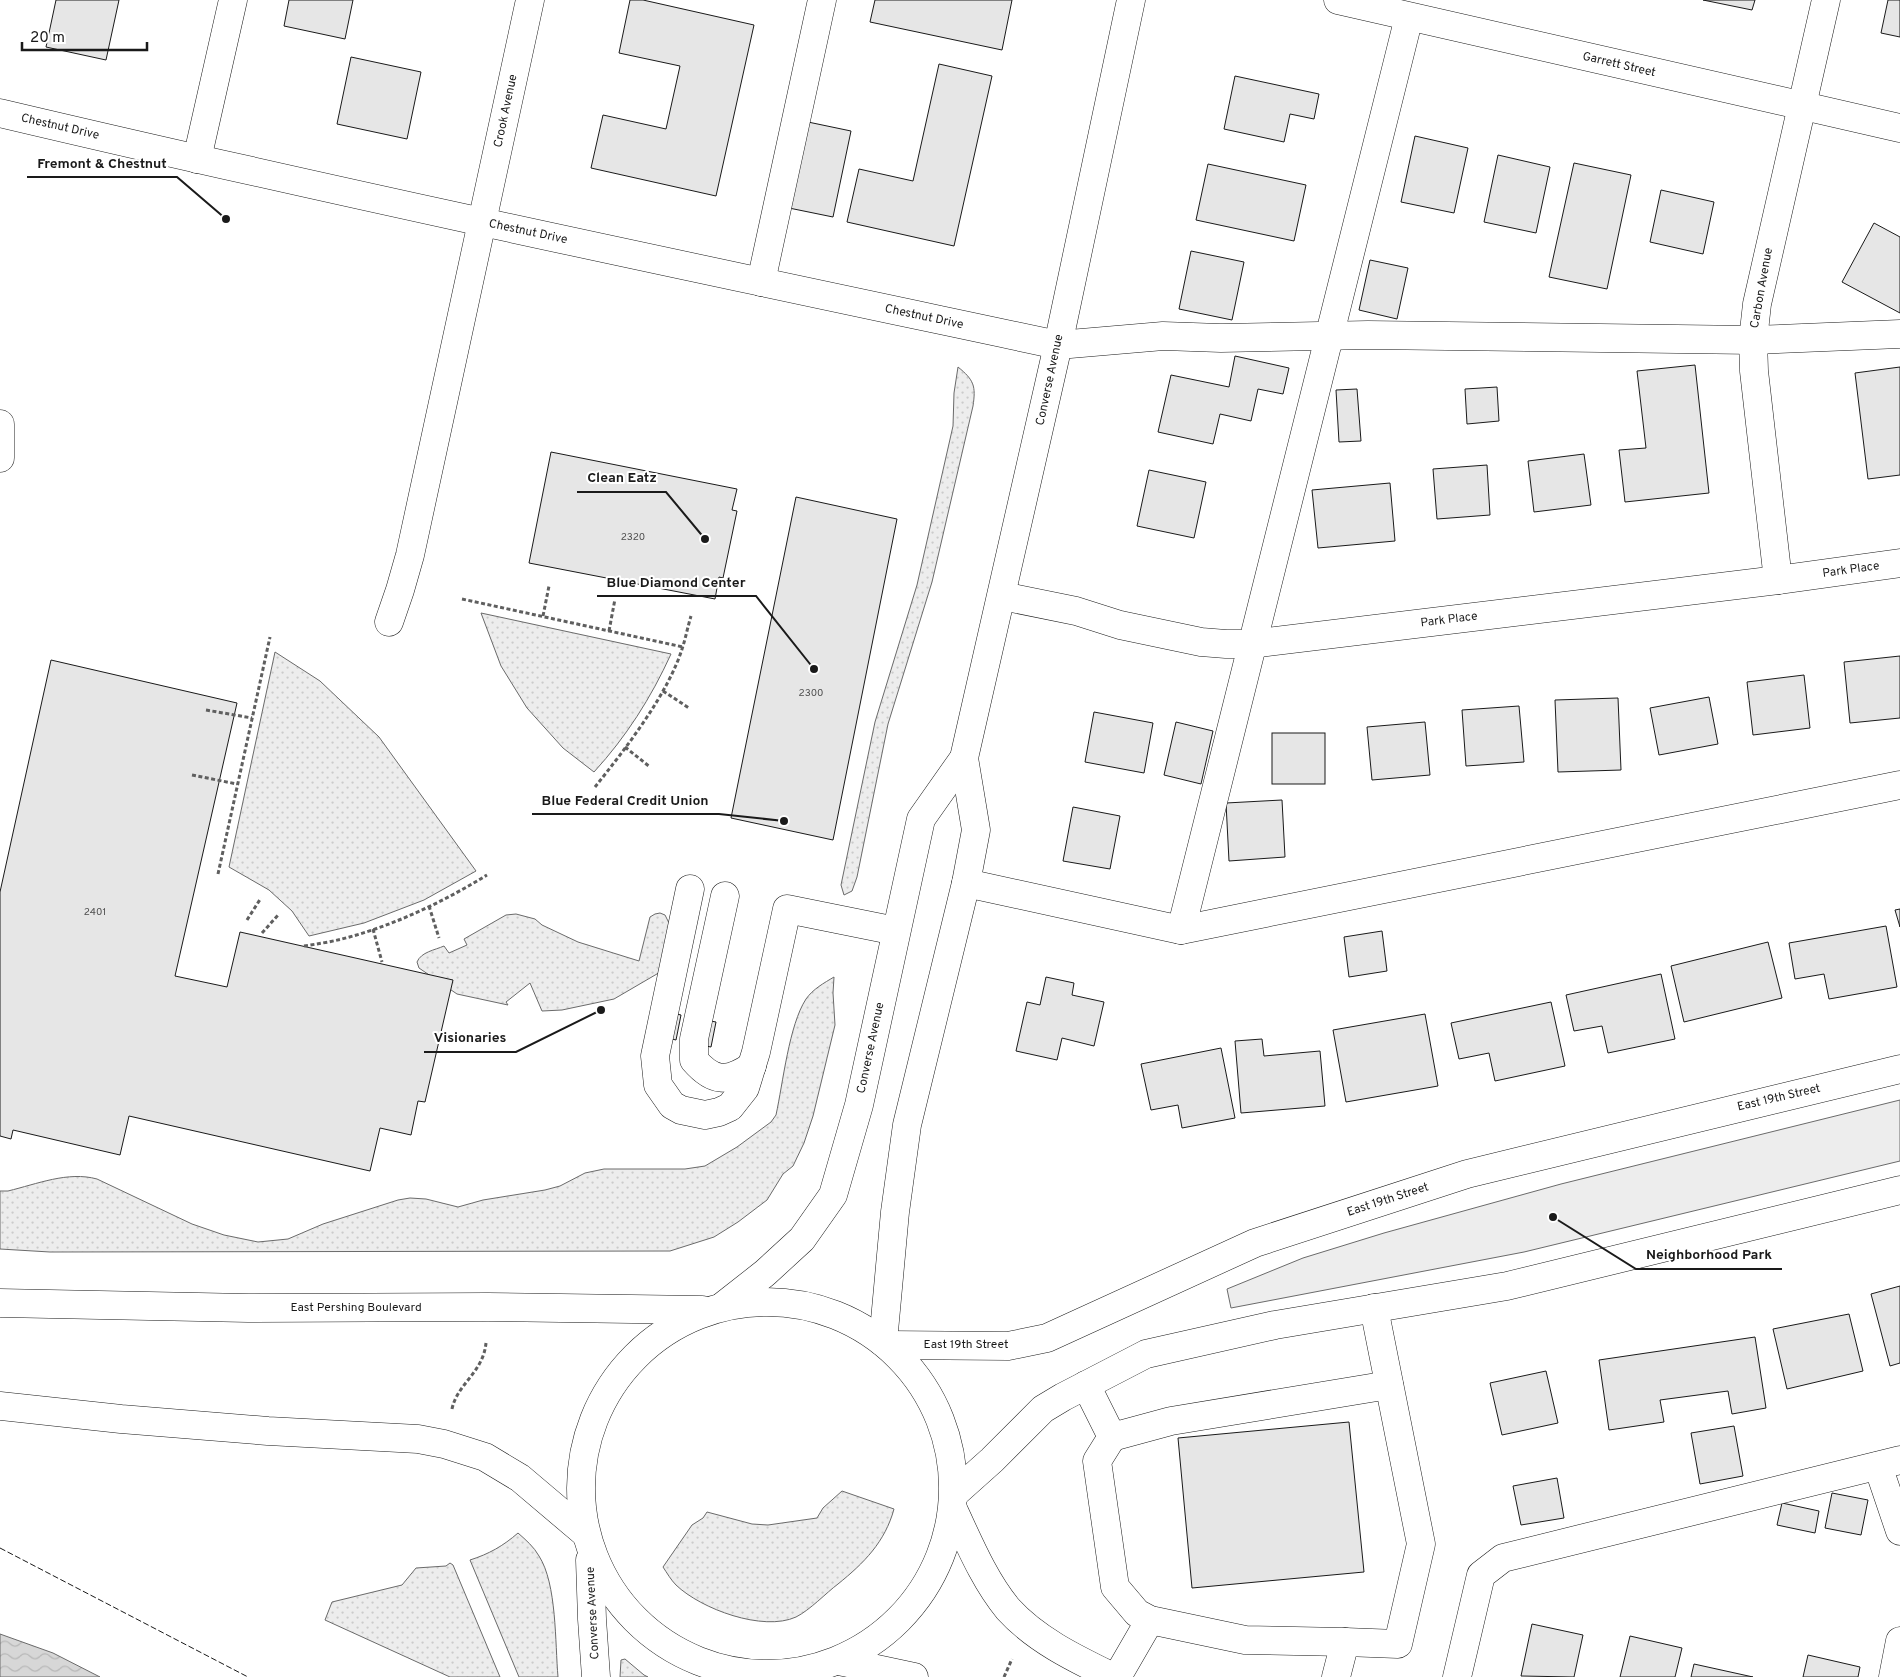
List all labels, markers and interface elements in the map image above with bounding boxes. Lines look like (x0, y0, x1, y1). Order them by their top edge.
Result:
scale bar (22, 20, 148, 52)
text: 20 m (30, 29, 65, 48)
street label: Garrett Street (1581, 49, 1657, 81)
street label: Crook Avenue (490, 73, 522, 149)
street label: Chestnut Drive (19, 110, 101, 144)
callout: Fremont & Chestnut (27, 148, 177, 177)
text: Fremont & Chestnut (37, 156, 167, 173)
street label: Chestnut Drive (487, 216, 569, 248)
street label: Carbon Avenue (1747, 246, 1777, 330)
street label: Chestnut Drive (883, 301, 965, 333)
street label: Converse Avenue (1033, 333, 1067, 427)
callout: Clean Eatz (577, 463, 666, 492)
text: Clean Eatz (587, 470, 657, 487)
house number: 2320 (621, 531, 645, 544)
street label: Park Place (1821, 558, 1881, 582)
callout: Blue Diamond Center (597, 567, 756, 596)
text: Blue Diamond Center (607, 575, 746, 592)
street label: Park Place (1420, 609, 1478, 631)
house number: 2300 (799, 687, 823, 700)
callout: Blue Federal Credit Union (532, 785, 719, 814)
text: Blue Federal Credit Union (541, 793, 709, 810)
house number: 2401 (84, 906, 106, 919)
street label: Converse Avenue (854, 1001, 888, 1095)
callout: Visionaries (424, 1023, 516, 1052)
text: Visionaries (434, 1030, 506, 1047)
street label: East 19th Street (1736, 1081, 1822, 1115)
street label: East 19th Street (1345, 1179, 1431, 1221)
callout: Neighborhood Park (1636, 1240, 1782, 1269)
text: Neighborhood Park (1646, 1247, 1772, 1264)
street label: East Pershing Boulevard (290, 1300, 422, 1316)
street label: East 19th Street (924, 1337, 1008, 1353)
street label: Converse Avenue (583, 1566, 603, 1660)

